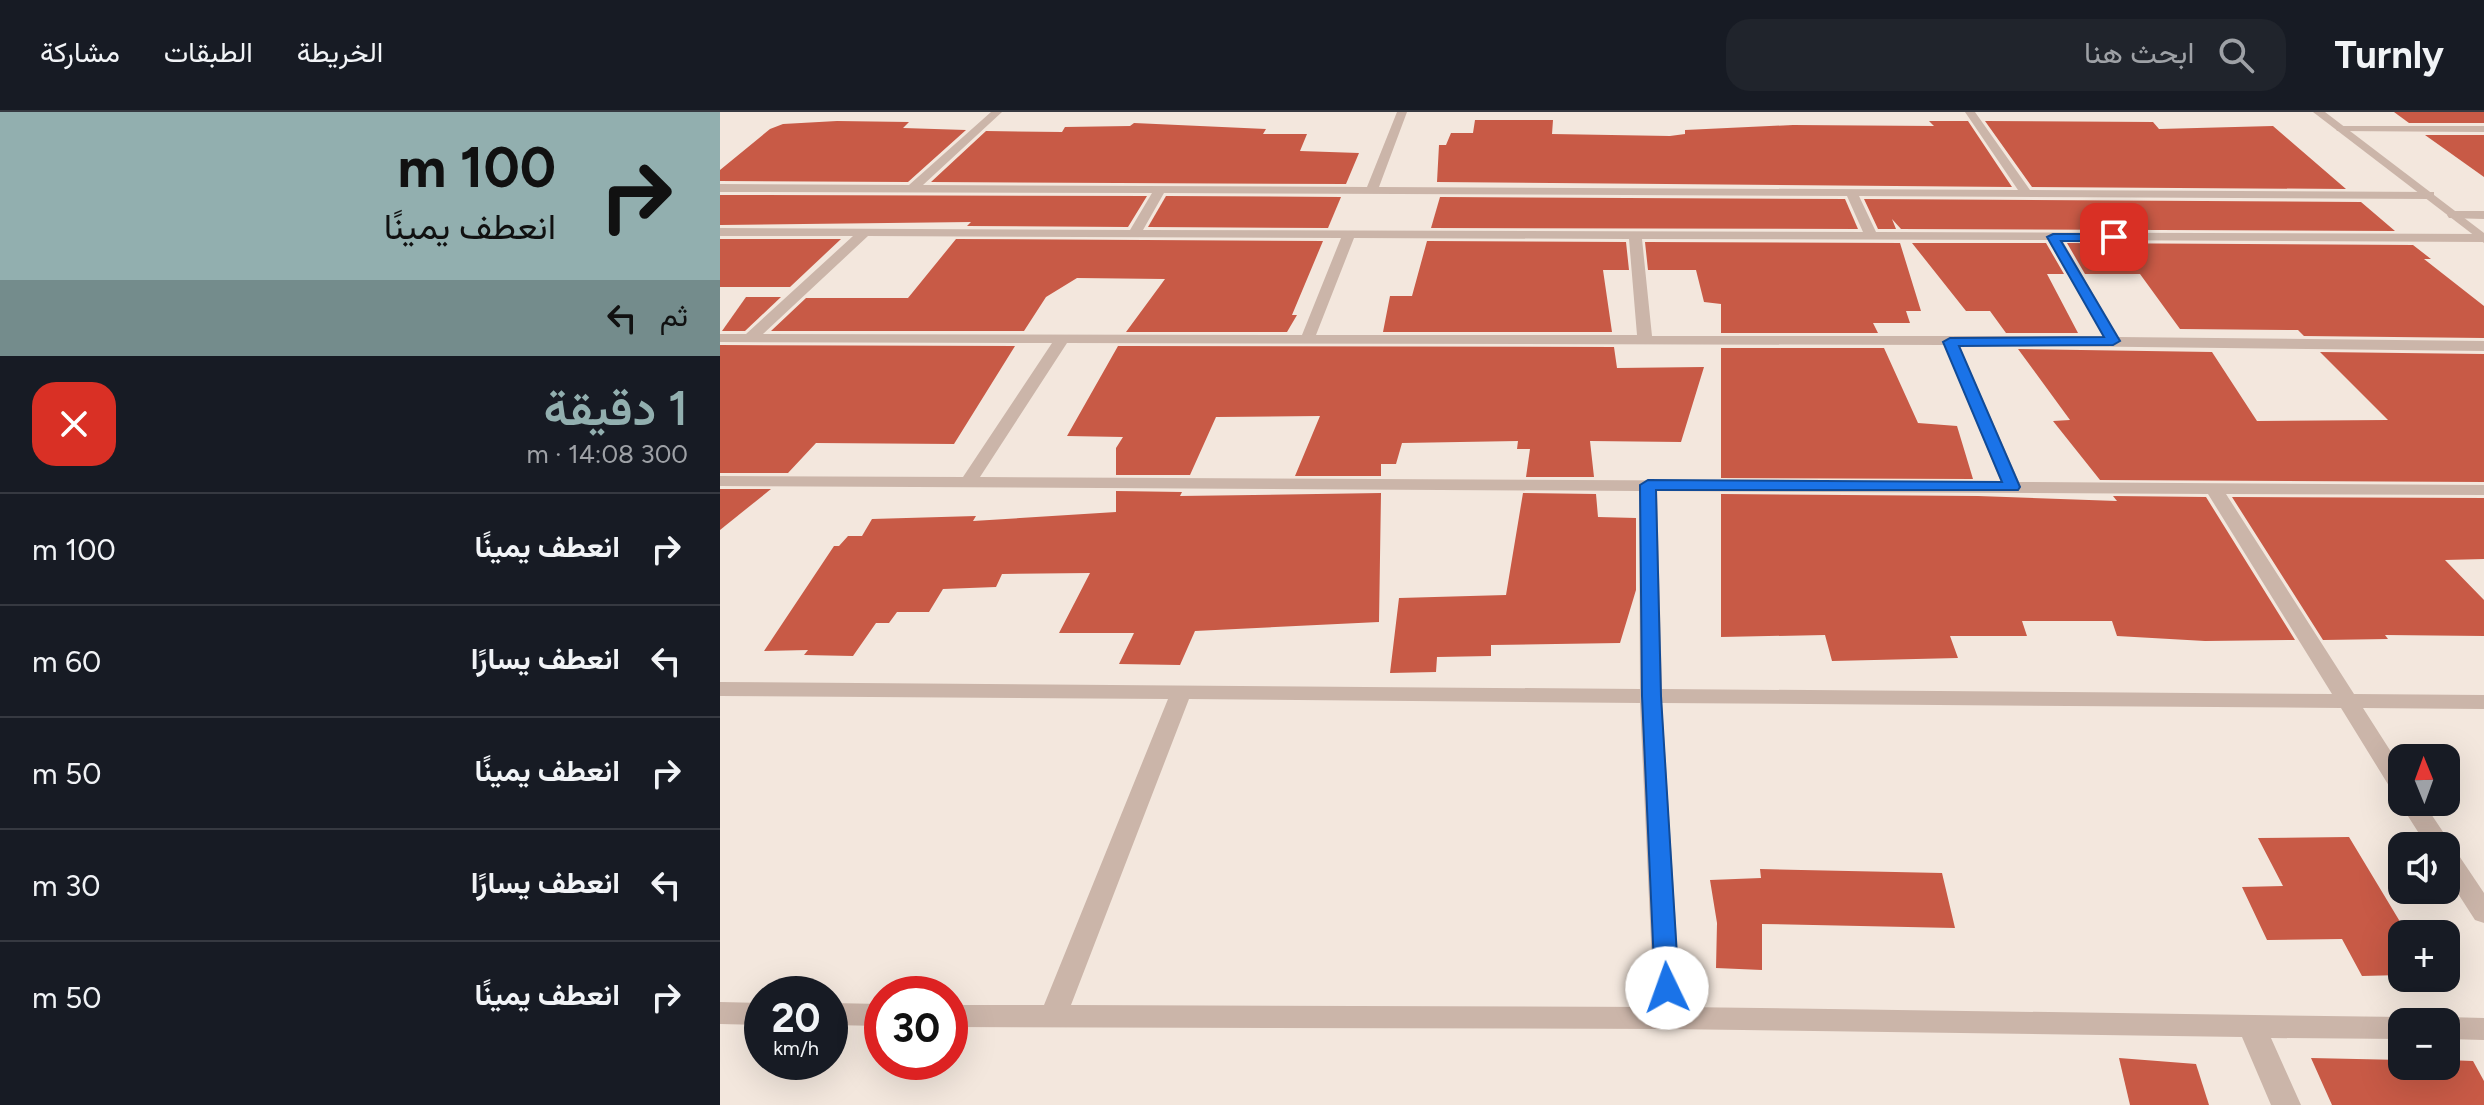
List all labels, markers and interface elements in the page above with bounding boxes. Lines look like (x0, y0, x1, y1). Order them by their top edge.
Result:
search box (1726, 19, 2286, 91)
text: Turnly (2334, 32, 2444, 78)
icon: search (2214, 33, 2258, 77)
text: ابحث هنا (2084, 34, 2194, 71)
text: مشاركة (40, 35, 120, 69)
text: الطبقات (164, 35, 253, 69)
text: الخريطة (297, 35, 383, 69)
text: 100 m (398, 134, 556, 201)
icon: right (584, 144, 688, 248)
pin (2080, 203, 2148, 271)
text: انعطف يمينًا (384, 205, 556, 248)
icon: arrive (2092, 215, 2136, 259)
icon: left (600, 296, 644, 340)
text: ثم (660, 297, 688, 334)
text: 1 دقيقة (544, 379, 688, 437)
button: close (32, 382, 116, 466)
text: 300 m · 14:08 (526, 438, 688, 470)
icon: right (644, 527, 688, 571)
text: انعطف يمينًا (475, 528, 620, 565)
text: 100 m (32, 531, 116, 568)
icon: left (644, 639, 688, 683)
text: انعطف يسارًا (471, 640, 620, 677)
text: 60 m (32, 643, 101, 680)
north arrow (2388, 744, 2460, 816)
map controls (2388, 744, 2460, 1080)
icon: right (644, 751, 688, 795)
text: انعطف يمينًا (475, 752, 620, 789)
text: 50 m (32, 755, 101, 792)
button: sound (2388, 832, 2460, 904)
icon: left (644, 863, 688, 907)
text: انعطف يسارًا (471, 864, 620, 901)
text: 30 m (32, 867, 101, 904)
button: + (2388, 920, 2460, 992)
position arrow (1625, 946, 1709, 1030)
icon: right (644, 975, 688, 1019)
text: انعطف يمينًا (475, 976, 620, 1013)
speed limit sign: 30 (864, 976, 968, 1080)
text: 50 m (32, 979, 101, 1016)
text: 20 (771, 994, 821, 1042)
button: − (2388, 1008, 2460, 1080)
text: km/h (773, 1036, 819, 1060)

